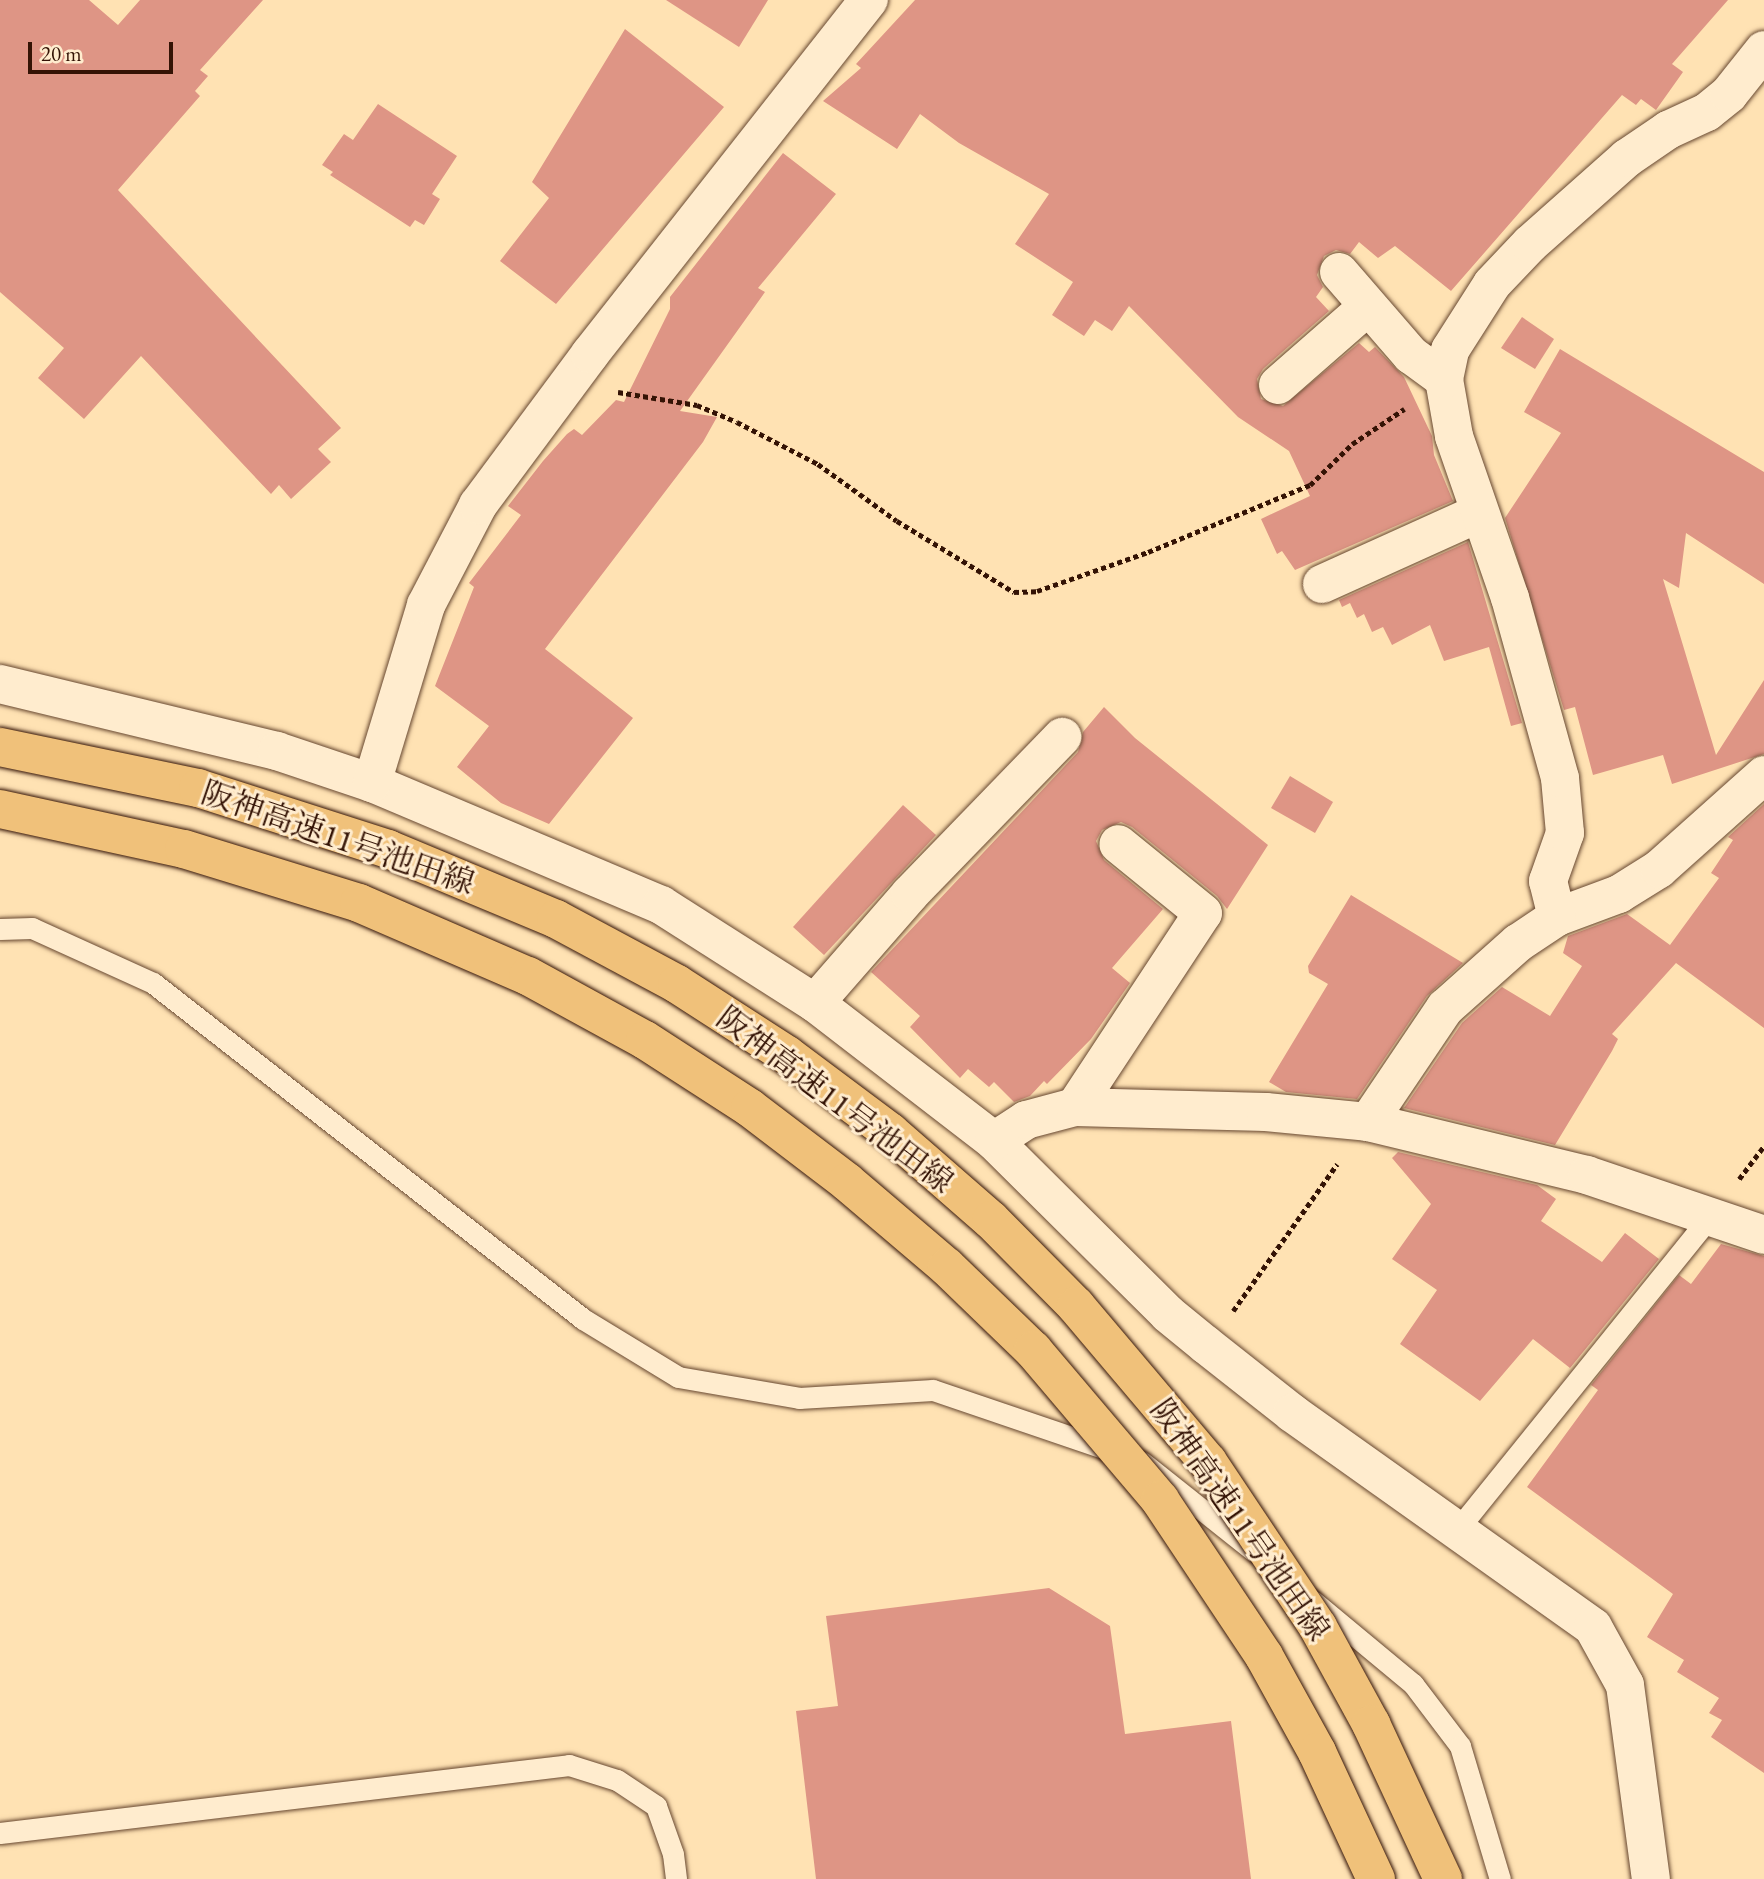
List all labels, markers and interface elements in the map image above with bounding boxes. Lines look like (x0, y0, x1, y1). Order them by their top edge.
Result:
scale bar (32, 28, 177, 72)
text: 20 m (41, 40, 82, 67)
street label: 阪神高速11号池田線 (196, 773, 480, 903)
street label: 阪神高速11号池田線 (709, 998, 961, 1202)
street label: 阪神高速11号池田線 (1142, 1392, 1338, 1648)

